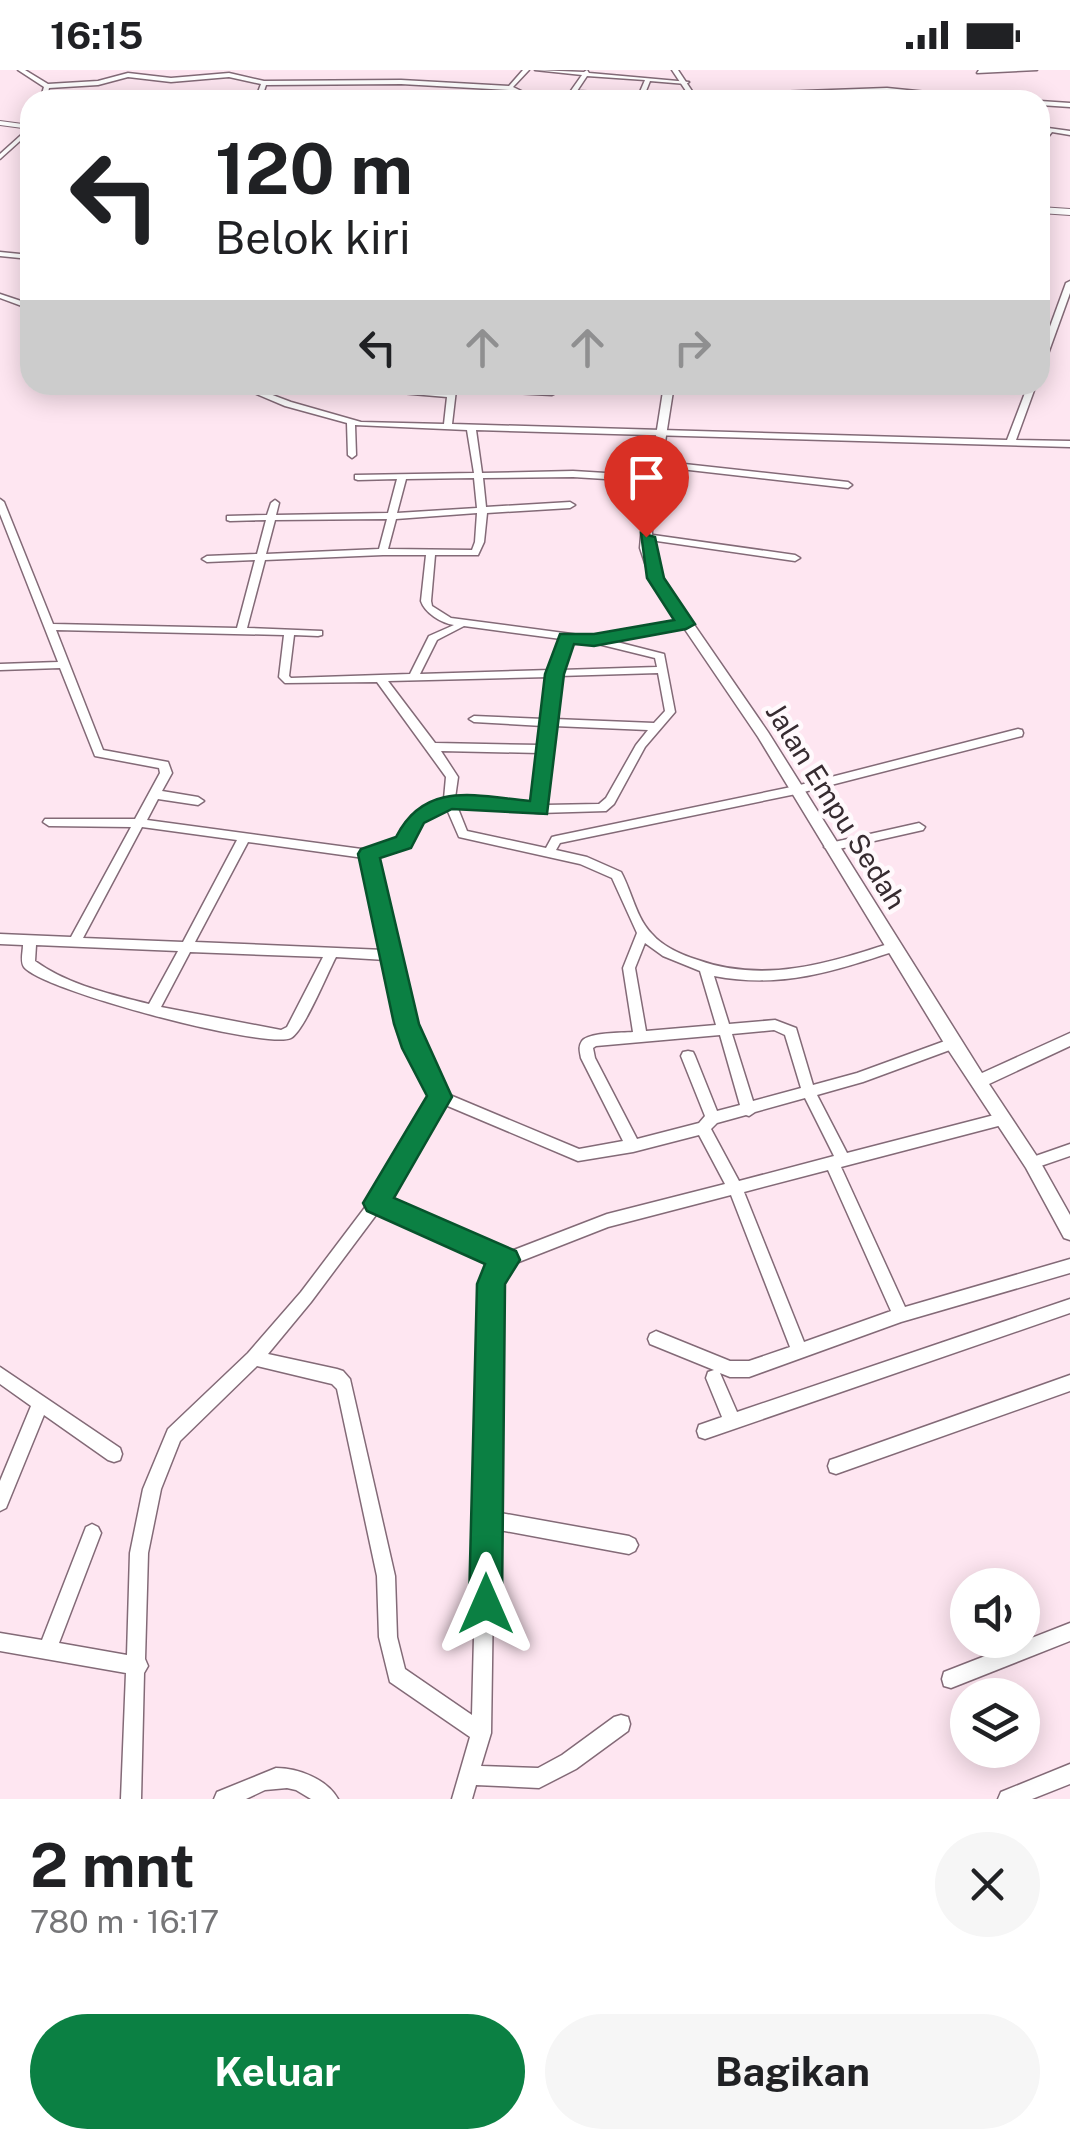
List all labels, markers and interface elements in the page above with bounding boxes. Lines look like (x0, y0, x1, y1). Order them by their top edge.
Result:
text: 16:15 (50, 13, 144, 58)
text: 120 m (215, 127, 413, 210)
icon: left (50, 130, 180, 260)
text: Belok kiri (215, 211, 410, 264)
icon: left (350, 320, 405, 375)
icon: ahead (455, 320, 510, 375)
icon: ahead (560, 320, 615, 375)
icon: right (665, 320, 720, 375)
pin (604, 435, 689, 538)
icon: arrive (619, 450, 674, 505)
street label: Jalan Empu Sedah (760, 696, 913, 915)
position arrow (434, 1552, 538, 1656)
map controls (950, 1568, 1040, 1768)
button: sound (950, 1568, 1040, 1658)
button: layers (950, 1678, 1040, 1768)
text: 2 mnt (30, 1830, 195, 1901)
button: close (935, 1832, 1040, 1937)
text: 780 m · 16:17 (30, 1903, 219, 1940)
button: Keluar (30, 2014, 525, 2129)
button: Bagikan (545, 2014, 1040, 2129)

